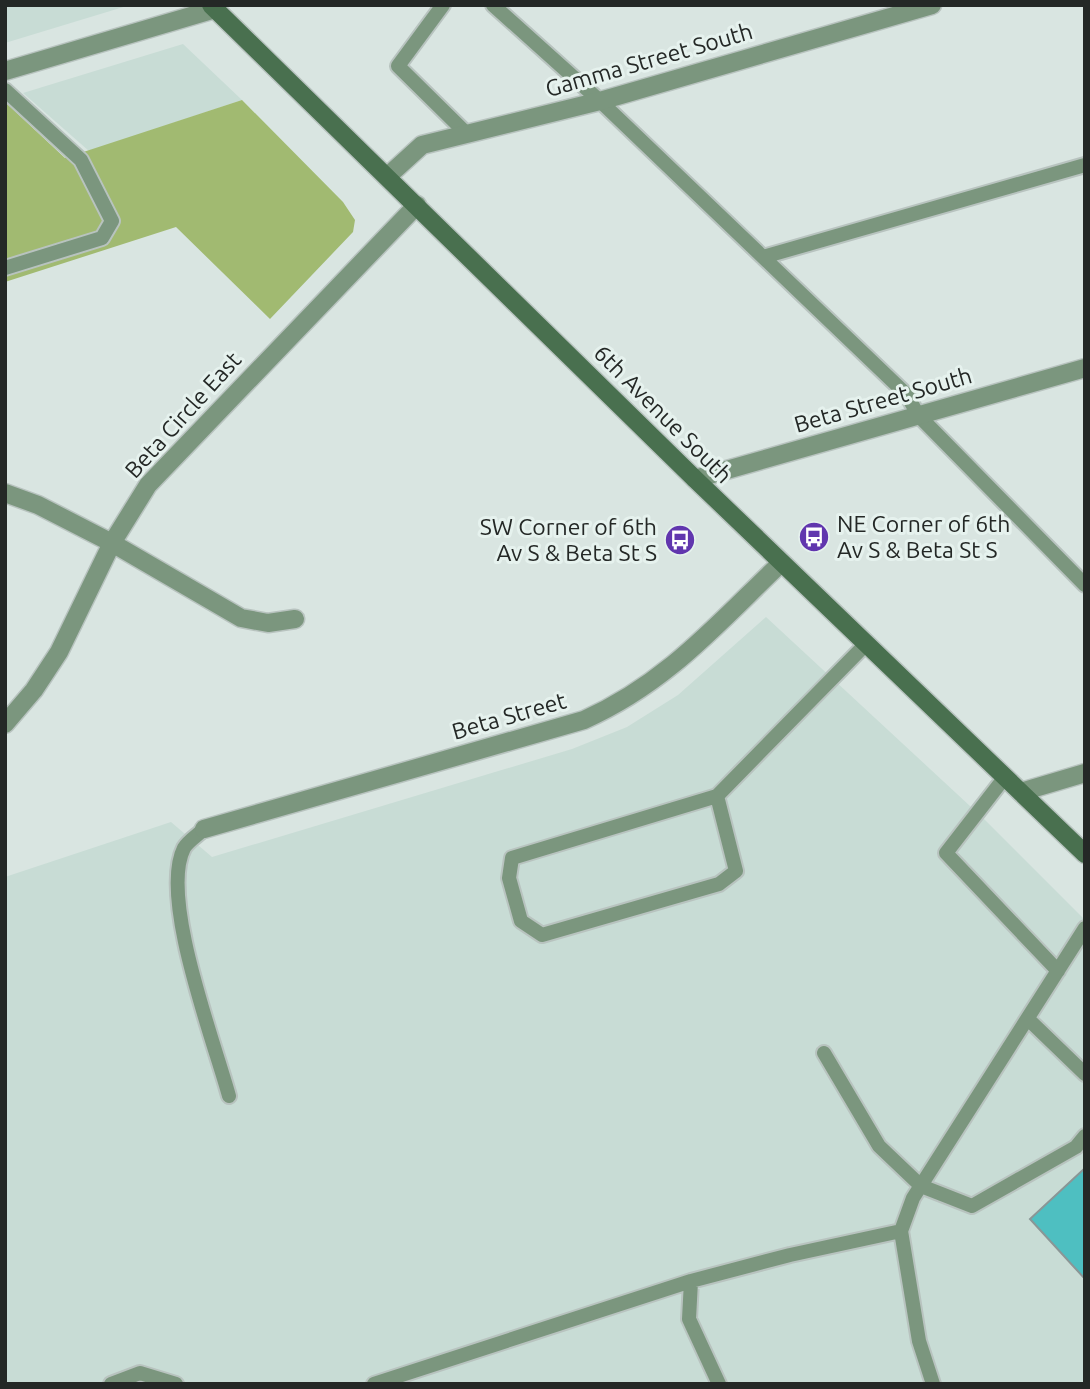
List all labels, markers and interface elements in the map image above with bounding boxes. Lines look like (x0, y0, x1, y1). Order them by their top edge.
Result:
street label: Gamma Street South (542, 18, 755, 101)
street label: 6th Avenue South (589, 340, 737, 488)
street label: Beta Circle East (120, 347, 246, 483)
street label: Beta Street South (791, 362, 975, 437)
place label: NE Corner of 6th Av S & Beta St S (837, 511, 1010, 562)
place label: SW Corner of 6th Av S & Beta St S (480, 514, 657, 565)
bus stop icon: NE Corner of 6th Av S & Beta St S (797, 520, 831, 554)
bus stop icon: SW Corner of 6th Av S & Beta St S (663, 523, 697, 557)
street label: Beta Street (449, 687, 569, 744)

